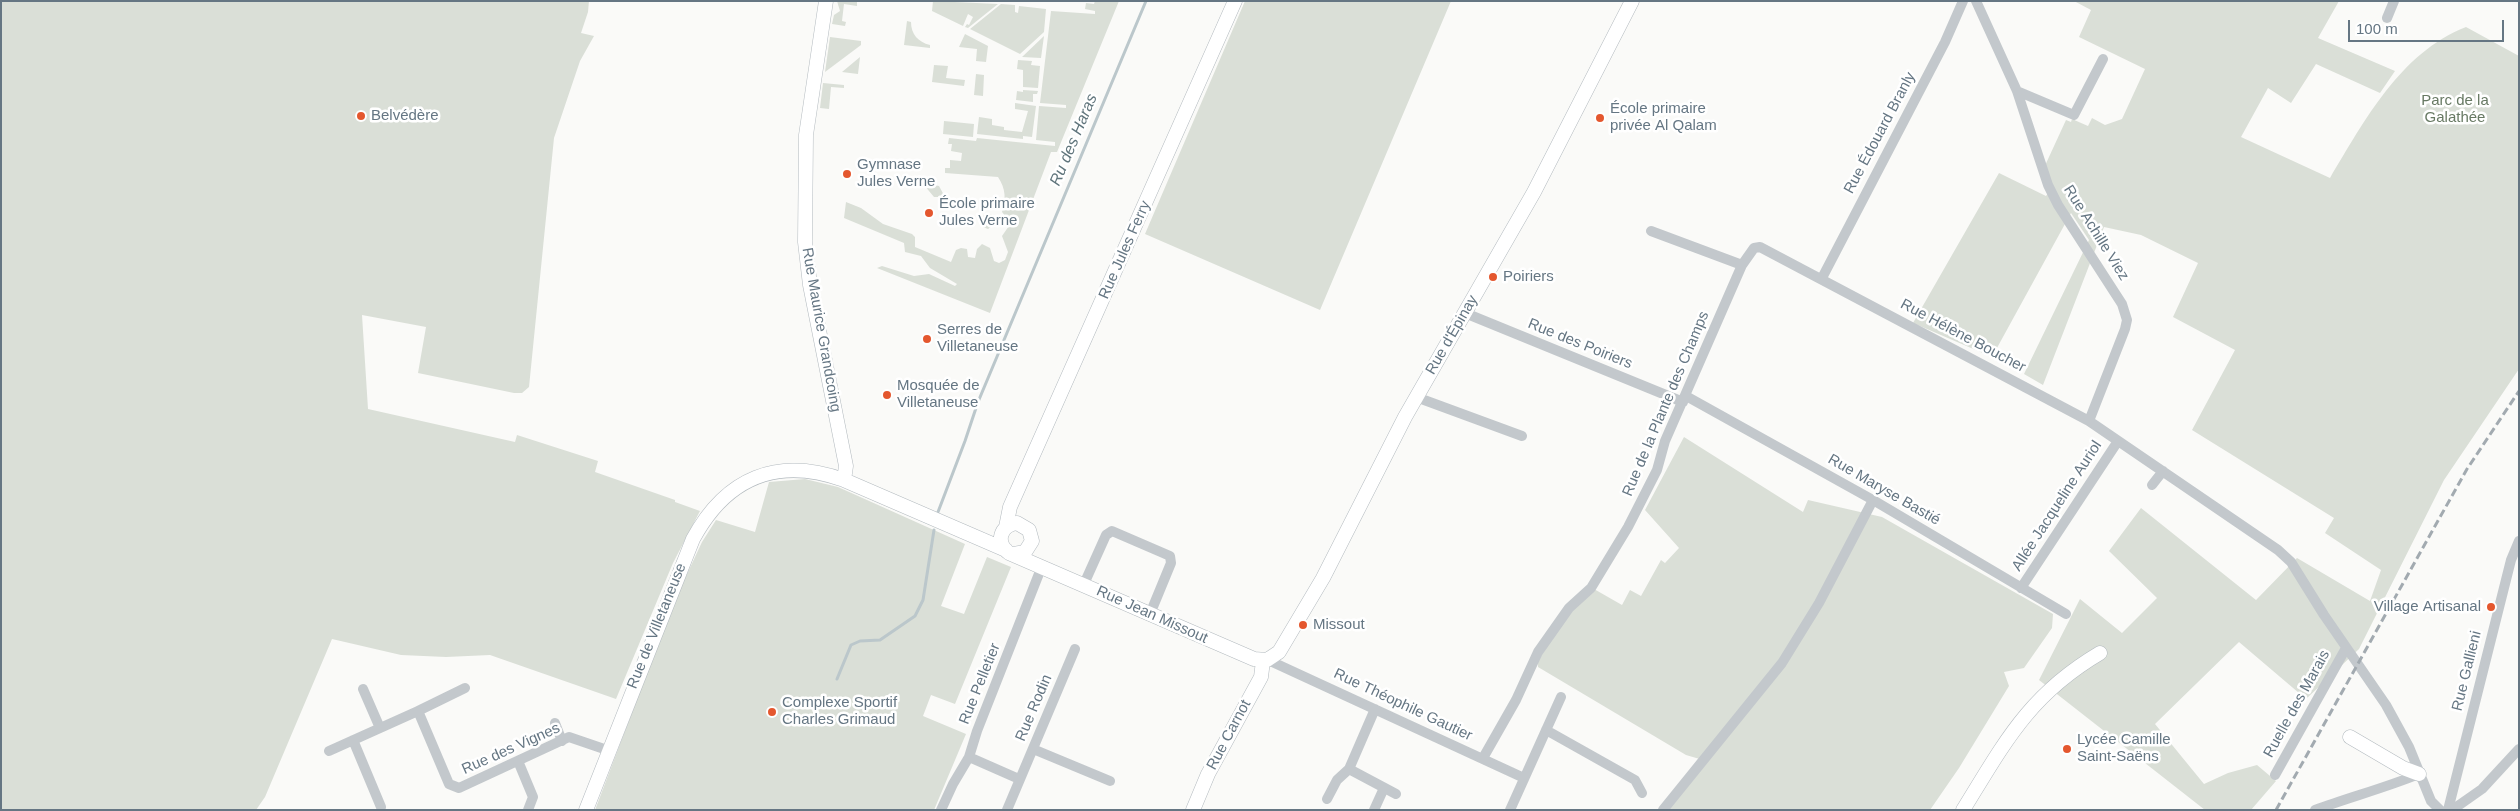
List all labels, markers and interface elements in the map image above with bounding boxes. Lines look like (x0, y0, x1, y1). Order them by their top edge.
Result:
scale bar (2350, 10, 2506, 42)
text: 100 m (2356, 20, 2398, 37)
street label: Rue Édouard Branly (1840, 69, 1920, 197)
water label: Ru des Haras (1046, 91, 1102, 189)
park label: Parc de la Galathée (2421, 92, 2489, 127)
place label: École primaire privée Al Qalam (1610, 100, 1717, 135)
place label: Belvédère (371, 107, 439, 125)
marker: Belvédère (355, 110, 367, 122)
marker: École primaire privée Al Qalam (1594, 112, 1606, 124)
place label: Gymnase Jules Verne (857, 156, 935, 191)
marker: Gymnase Jules Verne (841, 168, 853, 180)
street label: Rue Achille Viez (2060, 182, 2132, 284)
place label: École primaire Jules Verne (939, 195, 1035, 230)
street label: Rue Jules Ferry (1095, 198, 1155, 302)
marker: École primaire Jules Verne (923, 207, 935, 219)
street label: Rue Maurice Grandcoing (798, 246, 844, 414)
place label: Poiriers (1503, 268, 1554, 286)
marker: Poiriers (1487, 271, 1499, 283)
street label: Rue d'Épinay (1422, 292, 1482, 378)
street label: Rue Hélène Boucher (1897, 295, 2029, 377)
street label: Rue de la Plante des Champs (1619, 309, 1713, 499)
street label: Rue des Poiriers (1525, 315, 1635, 373)
place label: Serres de Villetaneuse (937, 321, 1018, 356)
marker: Serres de Villetaneuse (921, 333, 933, 345)
place label: Mosquée de Villetaneuse (897, 377, 980, 412)
marker: Mosquée de Villetaneuse (881, 389, 893, 401)
street label: Allée Jacqueline Auriol (2008, 437, 2106, 575)
street label: Rue Maryse Bastié (1825, 451, 1943, 529)
street label: Rue de Villetaneuse (624, 561, 690, 691)
street label: Rue Jean Missout (1093, 582, 1211, 648)
place label: Village Artisanal (2374, 598, 2481, 616)
marker: Village Artisanal (2485, 601, 2497, 613)
place label: Missout (1313, 616, 1365, 634)
marker: Missout (1297, 619, 1309, 631)
street label: Rue Gallieni (2448, 629, 2486, 713)
street label: Rue Pelletier (956, 641, 1004, 727)
street label: Ruelle des Marais (2260, 647, 2334, 761)
street label: Rue Théophile Gautier (1331, 665, 1475, 745)
street label: Rue Rodin (1012, 672, 1056, 744)
place label: Complexe Sportif Charles Grimaud (782, 694, 897, 729)
street label: Rue Carnot (1203, 697, 1255, 773)
marker: Complexe Sportif Charles Grimaud (766, 706, 778, 718)
street label: Rue des Vignes (459, 719, 563, 779)
place label: Lycée Camille Saint-Saëns (2077, 731, 2171, 766)
marker: Lycée Camille Saint-Saëns (2061, 743, 2073, 755)

